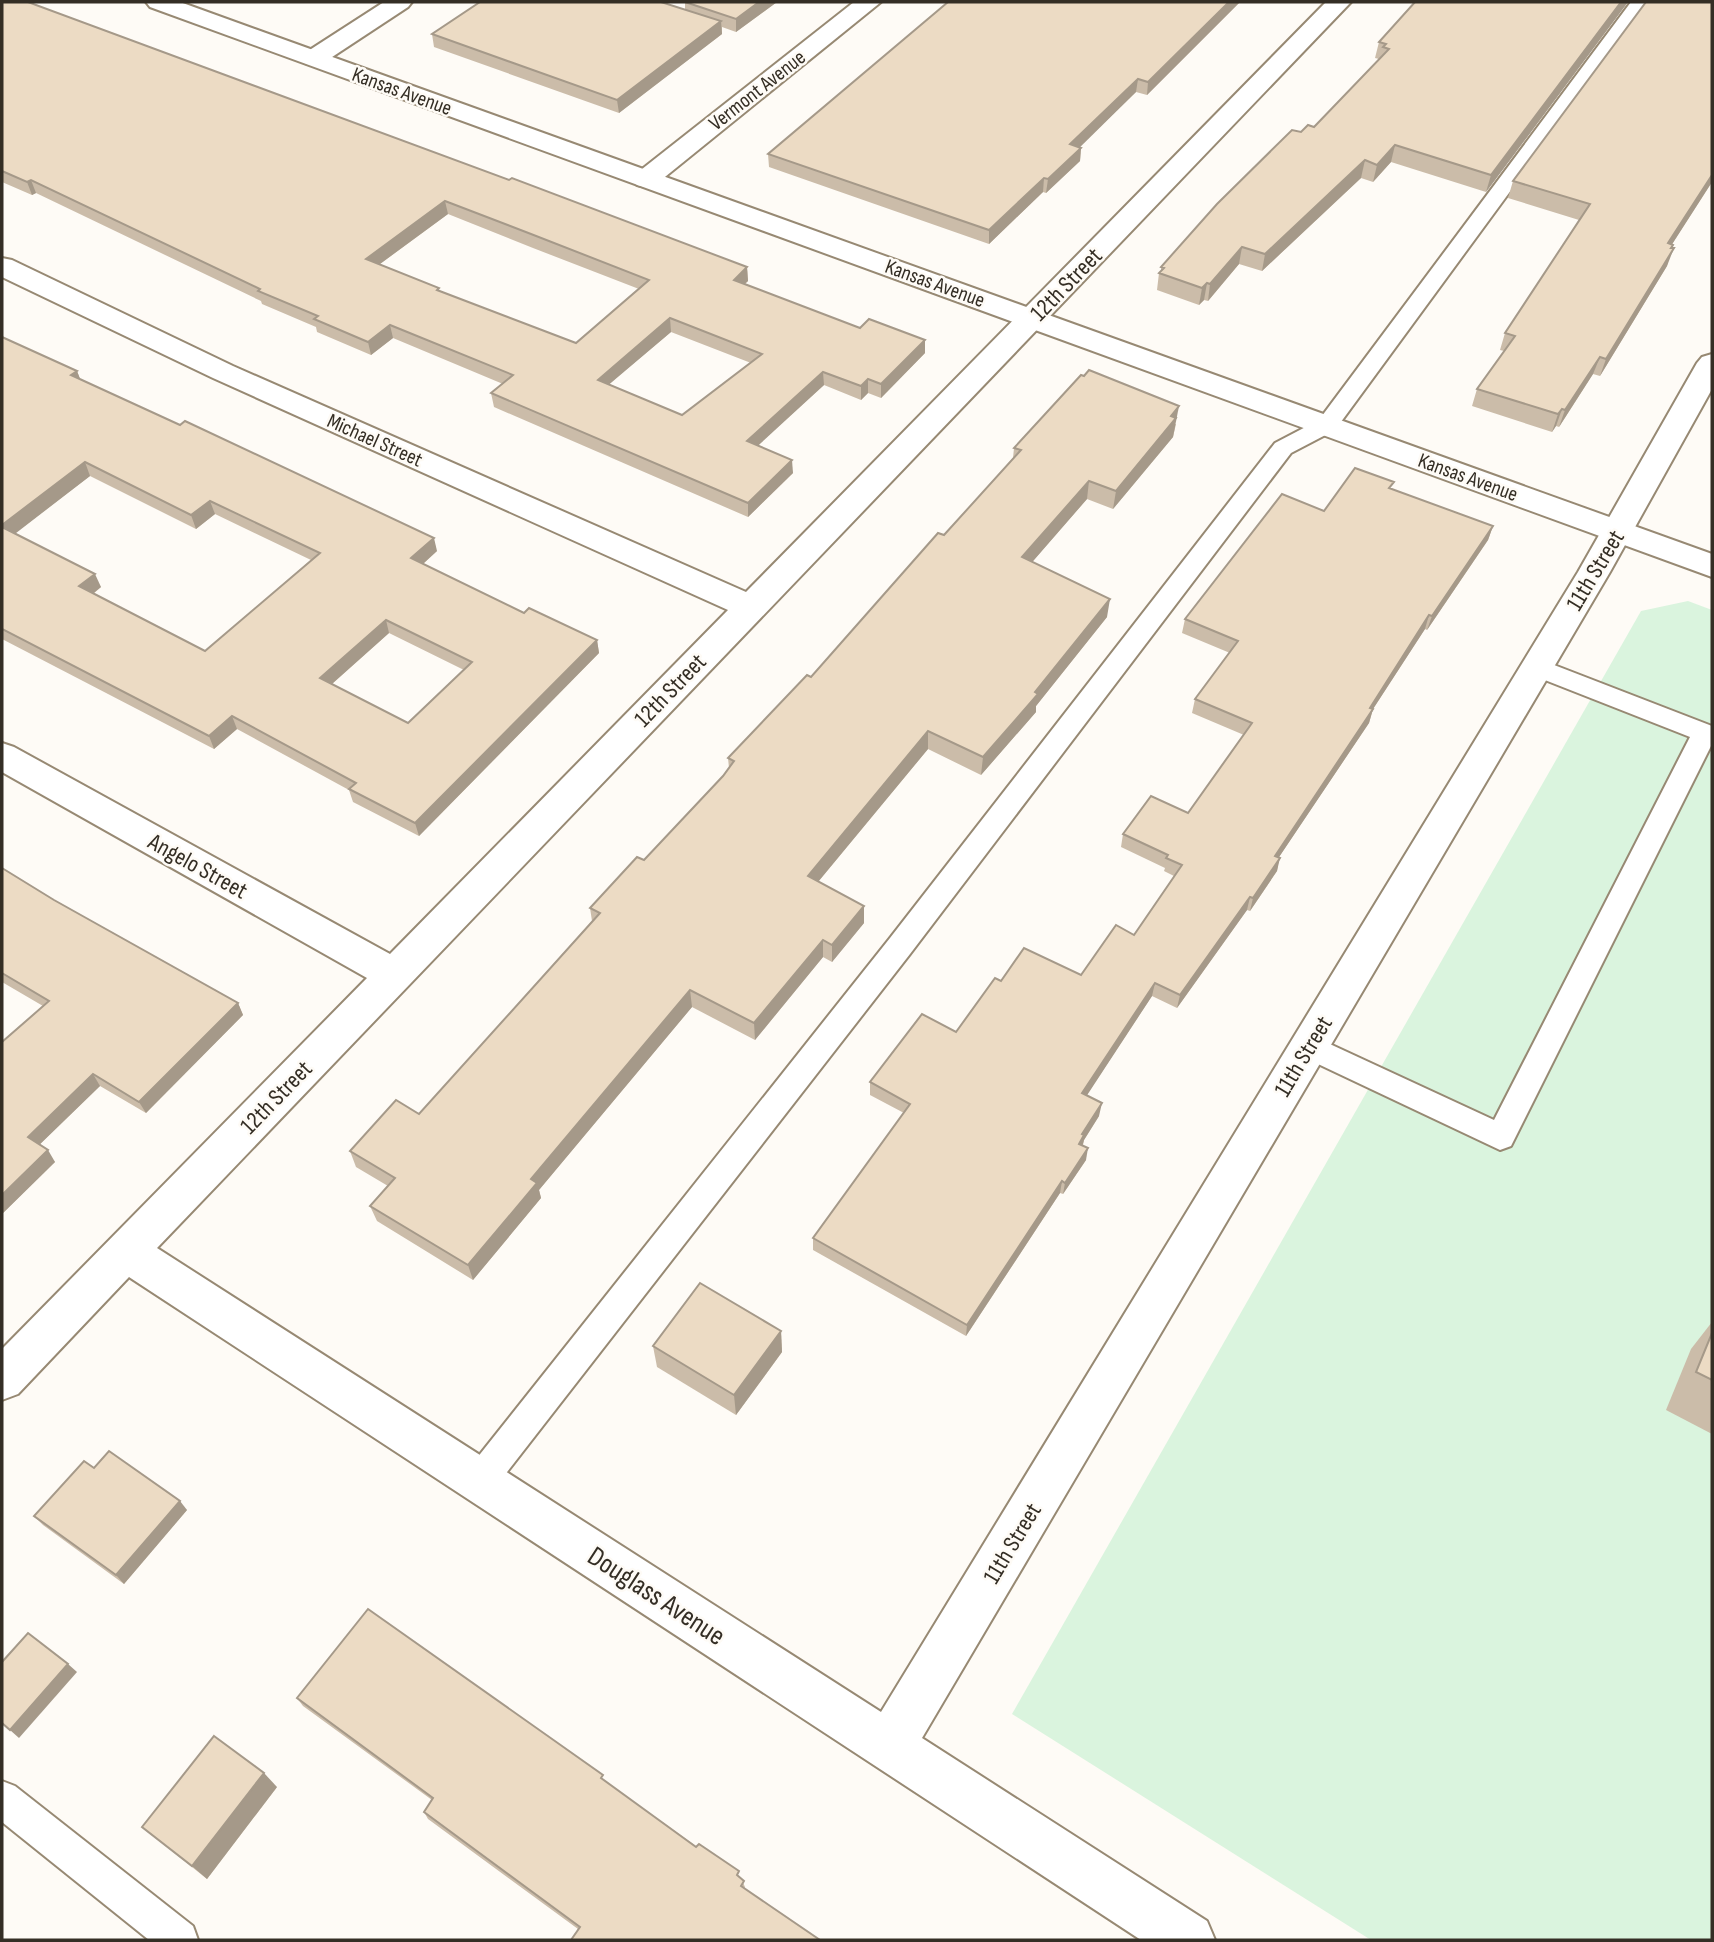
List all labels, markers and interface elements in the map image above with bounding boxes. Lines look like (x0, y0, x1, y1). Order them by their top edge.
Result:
street label: Vermont Avenue (704, 45, 811, 136)
street label: Kansas Avenue (349, 62, 455, 121)
street label: 12th Street (1024, 242, 1108, 327)
street label: Kansas Avenue (882, 254, 988, 313)
street label: Michael Street (323, 408, 426, 473)
street label: Kansas Avenue (1415, 448, 1521, 507)
street label: 11th Street (1560, 525, 1631, 616)
street label: 12th Street (628, 648, 712, 733)
street label: Angelo Street (142, 827, 252, 906)
street label: 11th Street (1268, 1011, 1339, 1102)
street label: 12th Street (234, 1055, 318, 1140)
street label: 11th Street (977, 1498, 1048, 1589)
street label: Douglass Avenue (581, 1540, 731, 1653)

